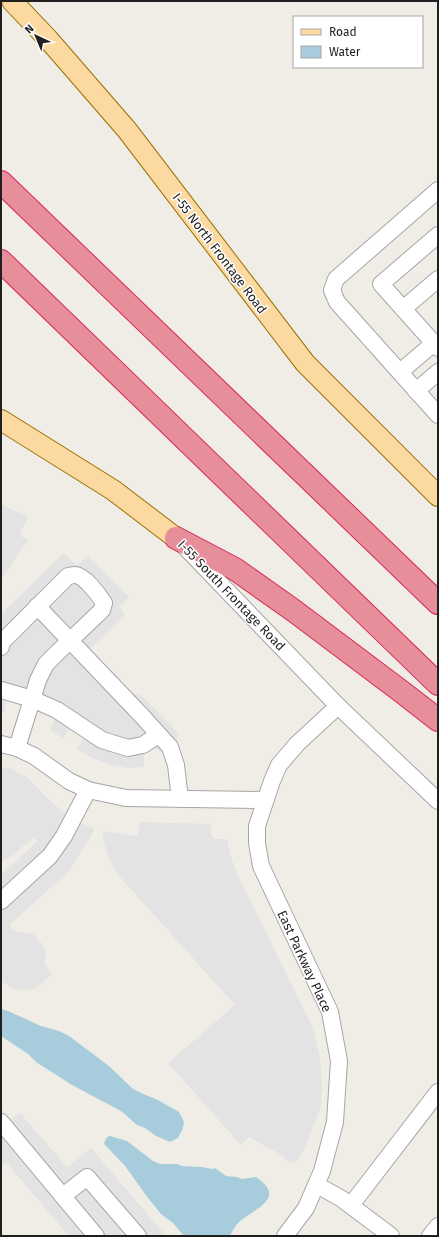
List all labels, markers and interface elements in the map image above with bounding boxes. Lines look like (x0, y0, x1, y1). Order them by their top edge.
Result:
north arrow (16, 16, 56, 56)
legend (293, 16, 423, 68)
text: N (22, 22, 37, 36)
text: Road (329, 25, 357, 39)
text: Water (329, 45, 361, 59)
street label: I-55 North Frontage Road (169, 190, 270, 317)
street label: I-55 South Frontage Road (175, 537, 288, 654)
street label: East Parkway Place (274, 908, 335, 1015)

